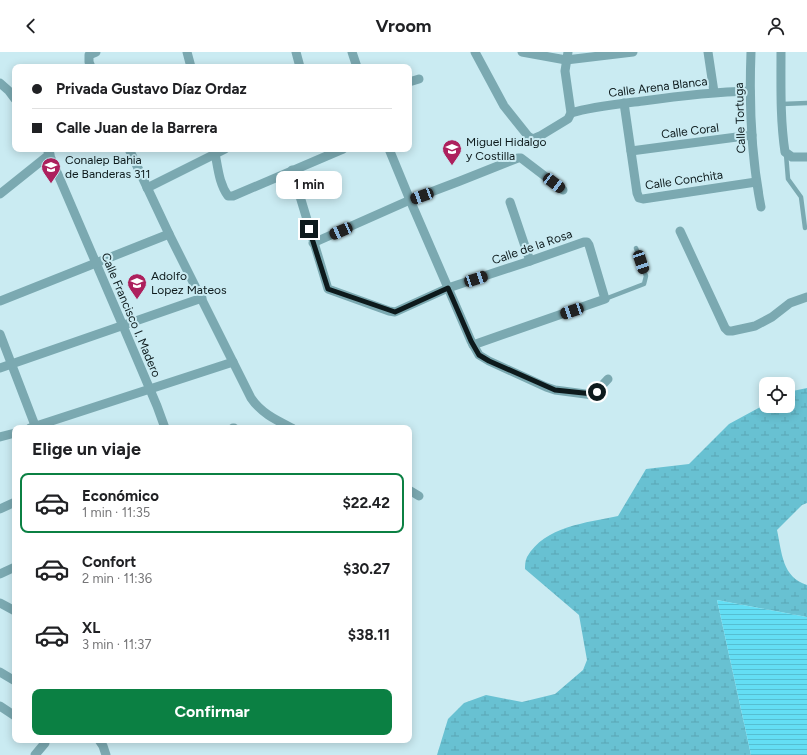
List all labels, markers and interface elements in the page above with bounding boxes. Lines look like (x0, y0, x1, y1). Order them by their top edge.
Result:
icon: back (20, 15, 42, 37)
text: Vroom (375, 15, 432, 37)
icon: person (765, 15, 787, 37)
street label: Calle Arena Blanca (608, 74, 708, 100)
text: Privada Gustavo Díaz Ordaz (56, 80, 247, 98)
street label: Calle Tortuga (732, 82, 748, 154)
text: Calle Juan de la Barrera (56, 119, 218, 137)
street label: Calle Coral (660, 121, 720, 141)
place label: Miguel Hidalgo y Costilla (466, 135, 546, 163)
school or university icon: Miguel Hidalgo y Costilla (441, 138, 463, 166)
place label: Conalep Bahia de Banderas 311 (65, 153, 150, 181)
school or university icon: Conalep Bahia de Banderas 311 (40, 156, 62, 184)
street label: Calle Conchita (644, 168, 724, 192)
callout: 1 min (276, 171, 342, 199)
car (541, 171, 567, 195)
text: 1 min (294, 177, 324, 192)
car (409, 186, 435, 206)
route end (300, 220, 318, 238)
car (328, 221, 354, 241)
street label: Calle de la Rosa (490, 227, 574, 267)
car (632, 249, 650, 275)
street label: Calle Francisco I. Madero (98, 251, 164, 379)
place label: Adolfo Lopez Mateos (151, 269, 227, 297)
car (463, 270, 489, 288)
school or university icon: Adolfo Lopez Mateos (126, 272, 148, 300)
car (559, 301, 585, 321)
map controls (759, 377, 795, 413)
button: locate (759, 377, 795, 413)
route start (588, 383, 606, 401)
text: Elige un viaje (32, 438, 141, 460)
icon: car (34, 485, 70, 521)
text: Económico (82, 487, 159, 505)
text: $22.42 (342, 494, 390, 512)
text: 1 min · 11:35 (82, 505, 150, 520)
icon: car (34, 551, 70, 587)
text: Confort (82, 553, 136, 571)
text: $30.27 (343, 560, 390, 578)
text: 2 min · 11:36 (82, 571, 152, 586)
icon: car (34, 617, 70, 653)
text: XL (82, 619, 100, 637)
text: $38.11 (348, 626, 390, 644)
text: 3 min · 11:37 (82, 637, 151, 652)
button: Confirmar (32, 689, 392, 735)

